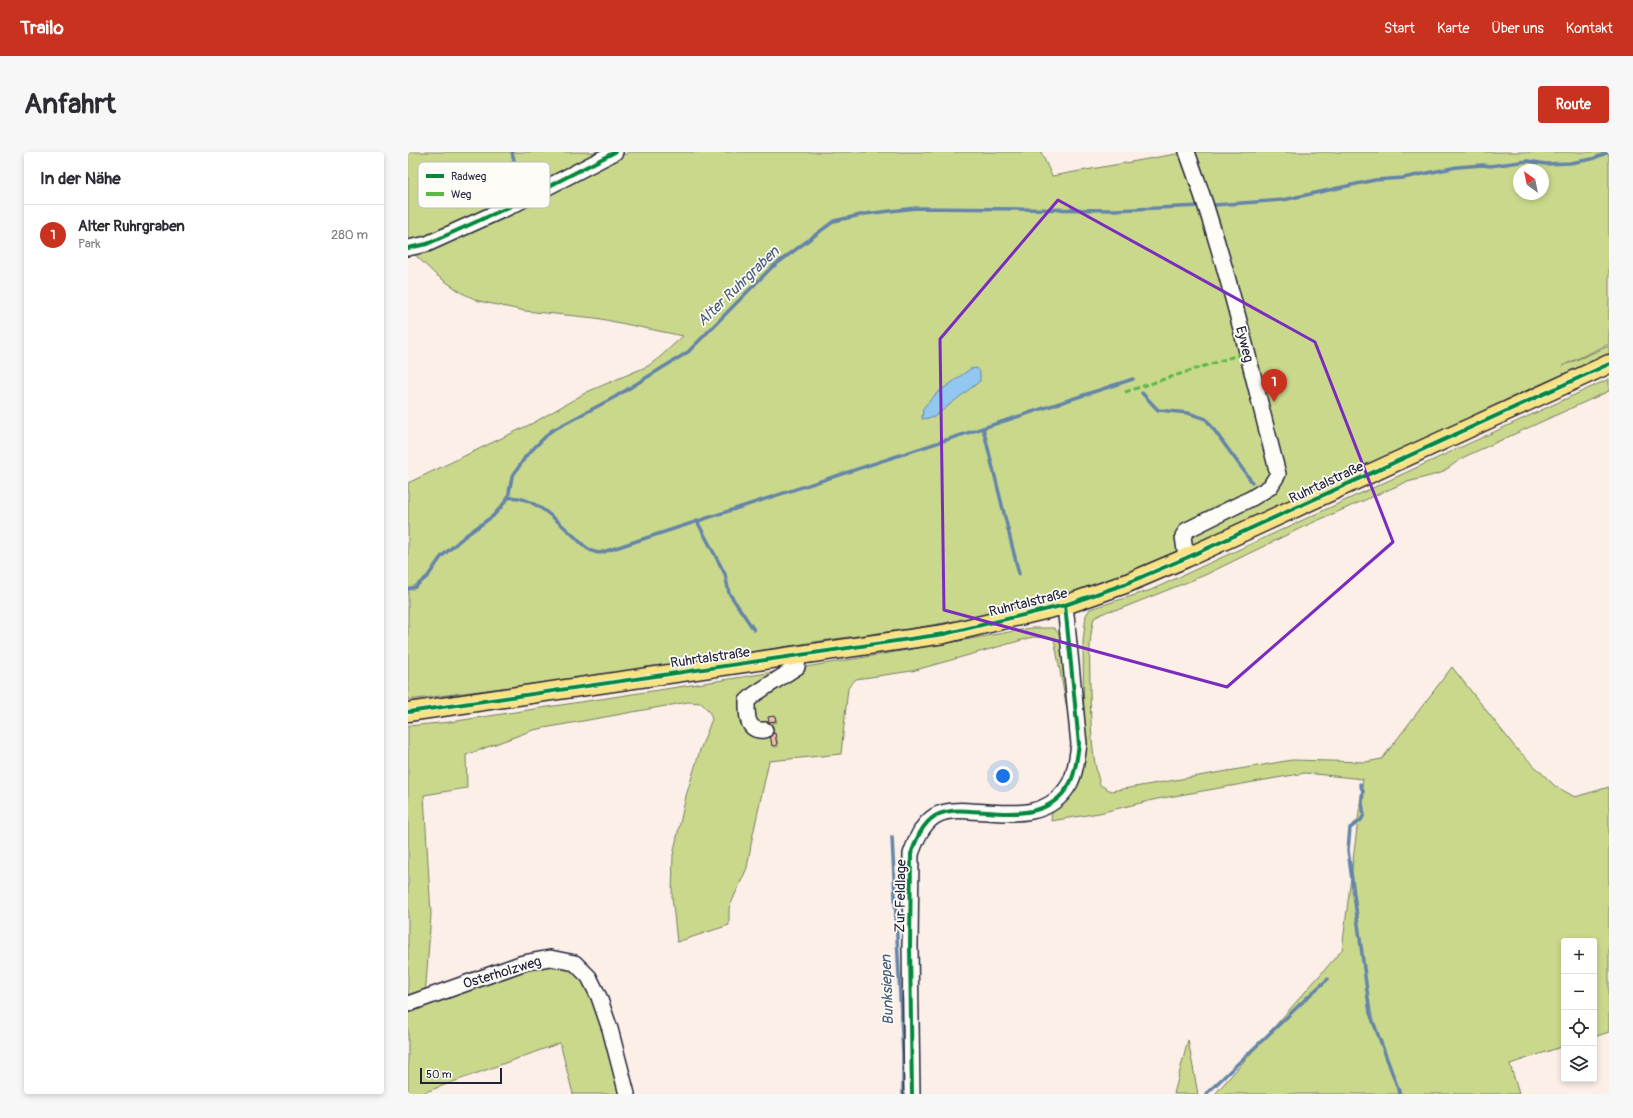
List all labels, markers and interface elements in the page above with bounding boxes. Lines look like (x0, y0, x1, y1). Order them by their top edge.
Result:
text: Trailo (20, 16, 64, 40)
text: Start (1384, 20, 1415, 37)
text: Karte (1437, 20, 1469, 37)
text: Über uns (1491, 20, 1544, 37)
text: Kontakt (1566, 20, 1613, 37)
button: Route (1538, 86, 1609, 123)
text: Anfahrt (24, 87, 116, 122)
legend (418, 162, 550, 208)
north arrow (1513, 164, 1549, 200)
text: In der Nähe (40, 168, 121, 189)
text: Radweg (451, 170, 487, 183)
text: Weg (451, 188, 472, 201)
text: Alter Ruhrgraben (78, 217, 185, 236)
text: 1 (50, 227, 56, 243)
text: 280 m (331, 227, 368, 243)
text: Park (78, 236, 101, 252)
water label: Alter Ruhrgraben (693, 241, 784, 330)
street label: Eyweg (1232, 324, 1257, 364)
pin: 1 (1261, 369, 1287, 402)
street label: Ruhrtalstraße (1286, 458, 1366, 507)
street label: Ruhrtalstraße (987, 585, 1069, 620)
street label: Ruhrtalstraße (669, 643, 751, 671)
your location (993, 766, 1013, 786)
street label: Zur Feldlage (891, 859, 910, 933)
map controls (1561, 938, 1597, 1082)
button: + (1561, 938, 1597, 974)
street label: Osterholzweg (461, 953, 543, 992)
water label: Bunksiepen (877, 953, 898, 1025)
button: − (1561, 974, 1597, 1010)
button: locate (1561, 1010, 1597, 1046)
button: layers (1561, 1046, 1597, 1082)
scale bar (420, 1066, 502, 1085)
text: 50 m (426, 1068, 452, 1081)

